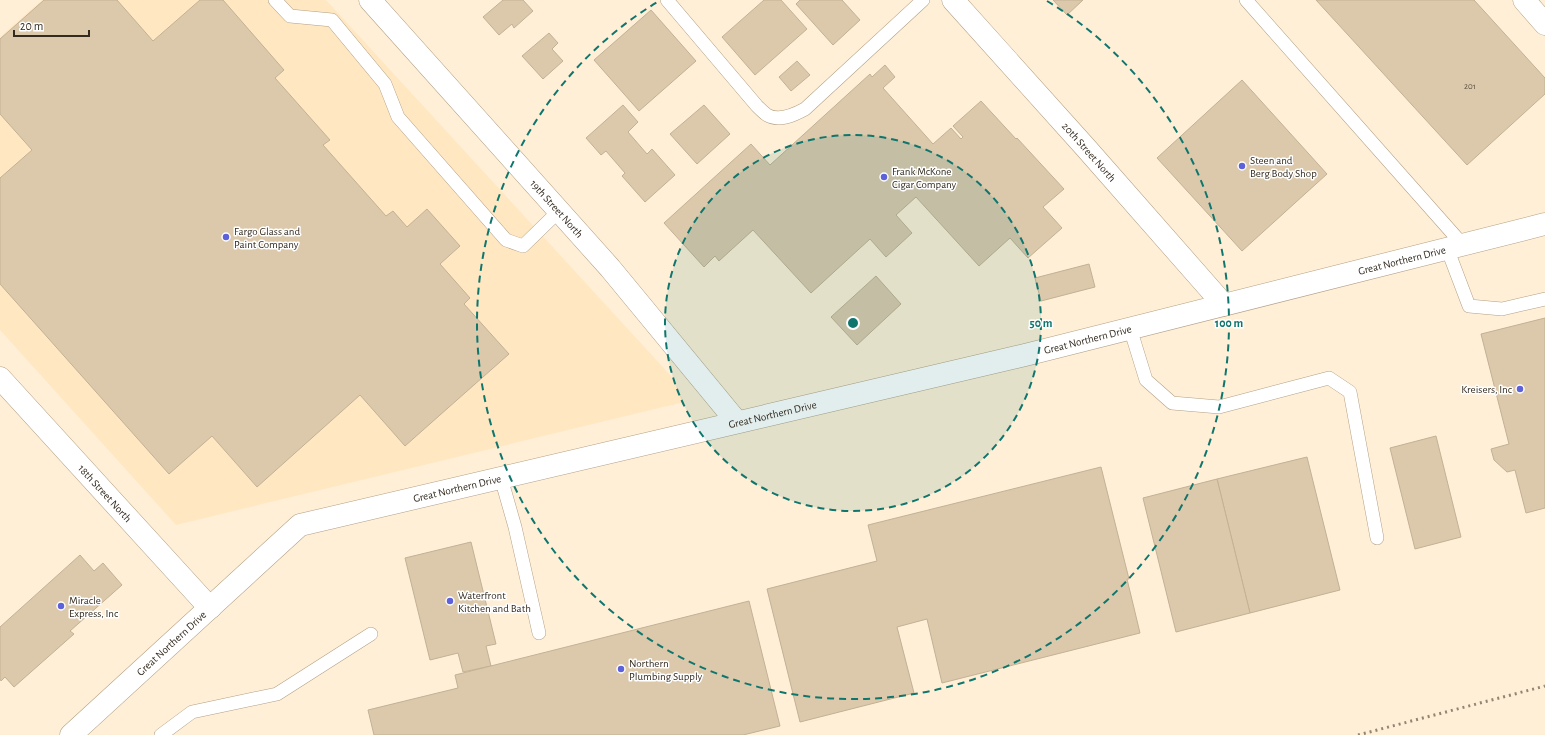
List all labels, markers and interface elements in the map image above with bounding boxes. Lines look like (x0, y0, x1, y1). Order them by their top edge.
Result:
scale bar (14, 12, 89, 38)
text: 20 m (20, 20, 43, 32)
house number: 201 (1464, 82, 1476, 91)
street label: 20th Street North (1060, 120, 1118, 184)
place label: Steen and Berg Body Shop (1250, 155, 1317, 179)
marker: Steen and Berg Body Shop (1237, 161, 1247, 171)
place label: Frank McKone Cigar Company (892, 166, 957, 190)
marker: Frank McKone Cigar Company (879, 172, 889, 182)
street label: 19th Street North (528, 178, 585, 240)
place label: Fargo Glass and Paint Company (234, 226, 300, 250)
marker: Fargo Glass and Paint Company (221, 232, 231, 242)
street label: Great Northern Drive (1357, 244, 1447, 277)
centre of rings (846, 316, 860, 330)
text: 50 m (1030, 317, 1053, 329)
text: 100 m (1215, 317, 1243, 329)
street label: Great Northern Drive (1043, 323, 1133, 356)
place label: Kreisers, Inc (1461, 384, 1513, 395)
marker: Kreisers, Inc (1515, 384, 1525, 394)
street label: Great Northern Drive (728, 399, 818, 430)
street label: 18th Street North (76, 463, 134, 524)
street label: Great Northern Drive (412, 473, 502, 504)
place label: Waterfront Kitchen and Bath (458, 590, 531, 614)
place label: Miracle Express, Inc (69, 595, 119, 619)
marker: Waterfront Kitchen and Bath (445, 596, 455, 606)
marker: Miracle Express, Inc (56, 601, 66, 611)
street label: Great Northern Drive (135, 609, 208, 678)
place label: Northern Plumbing Supply (629, 658, 703, 682)
marker: Northern Plumbing Supply (616, 664, 626, 674)

